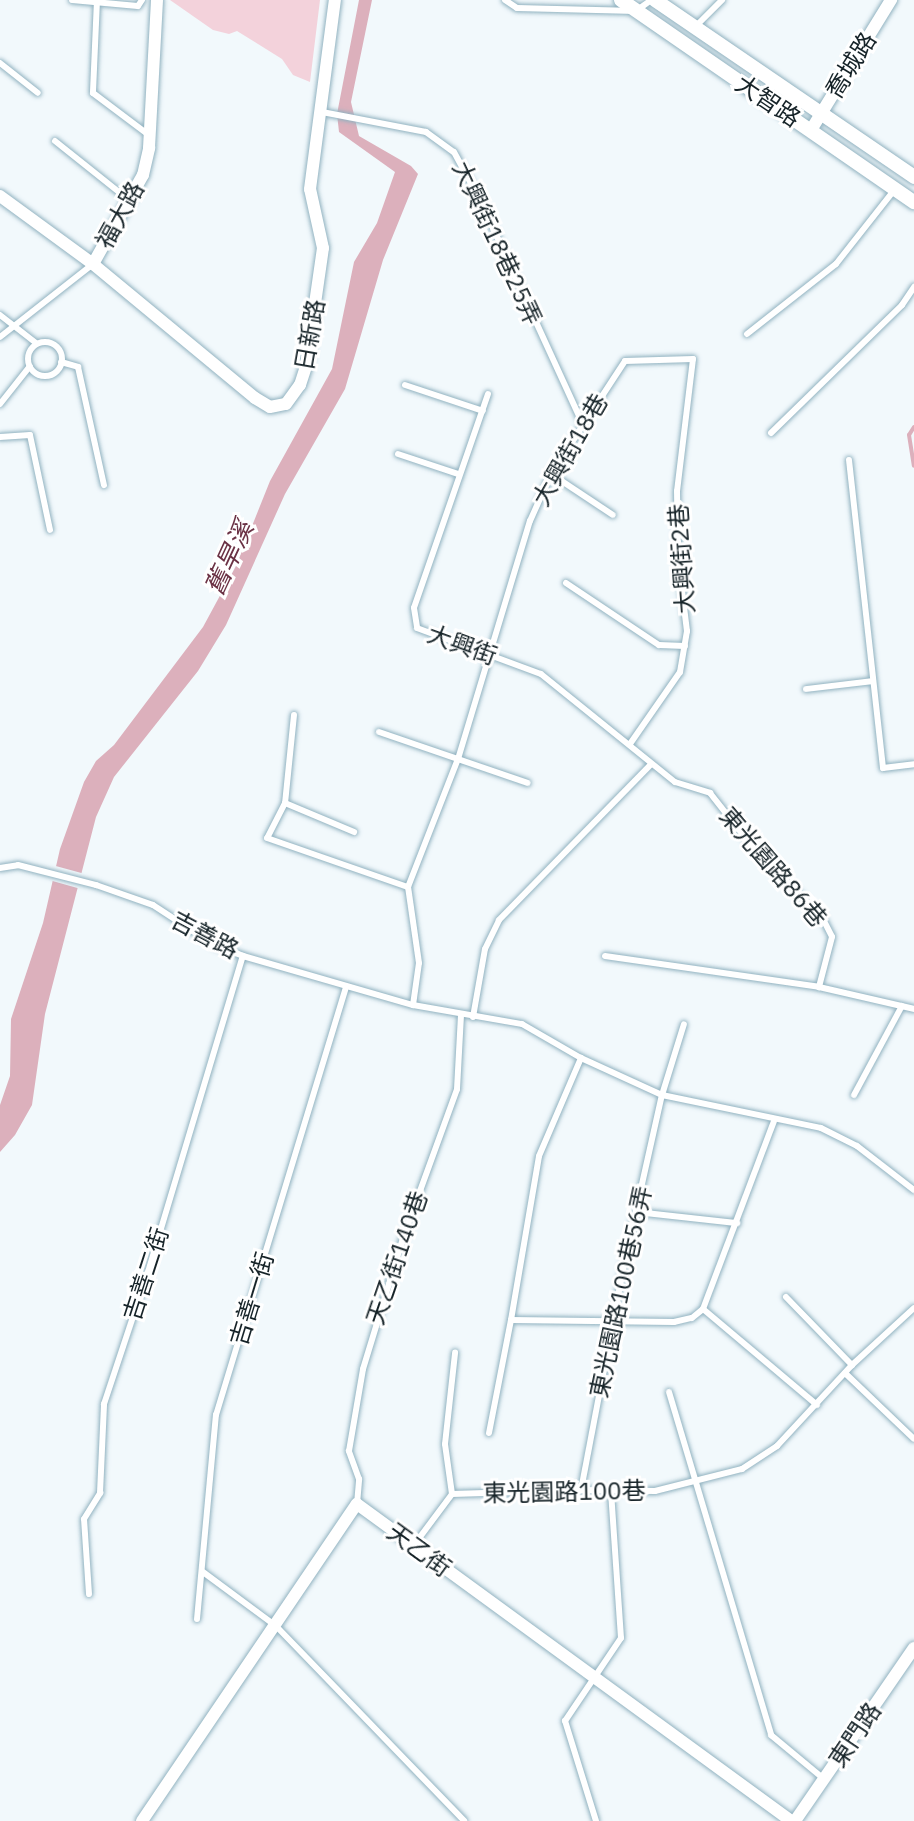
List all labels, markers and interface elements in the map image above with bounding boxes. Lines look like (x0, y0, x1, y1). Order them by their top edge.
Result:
street label: 喬城路 (820, 27, 882, 103)
street label: 大智路 (730, 69, 806, 133)
street label: 大興街18巷25弄 (446, 156, 548, 330)
street label: 福大路 (90, 177, 150, 253)
street label: 日新路 (290, 297, 330, 373)
street label: 大興街18巷 (526, 389, 614, 511)
street label: 大興街2巷 (664, 503, 700, 615)
water label: 舊旱溪 (198, 516, 260, 600)
street label: 大興街 (423, 619, 501, 671)
street label: 東光園路86巷 (713, 801, 833, 933)
street label: 吉善路 (166, 905, 244, 965)
street label: 東光園路100巷56弄 (584, 1183, 658, 1401)
street label: 天乙街140巷 (361, 1188, 433, 1328)
street label: 吉善二街 (117, 1224, 175, 1324)
street label: 吉善一街 (224, 1249, 280, 1349)
street label: 東光園路100巷 (482, 1476, 646, 1508)
street label: 天乙街 (381, 1517, 457, 1583)
street label: 東門路 (823, 1697, 887, 1773)

